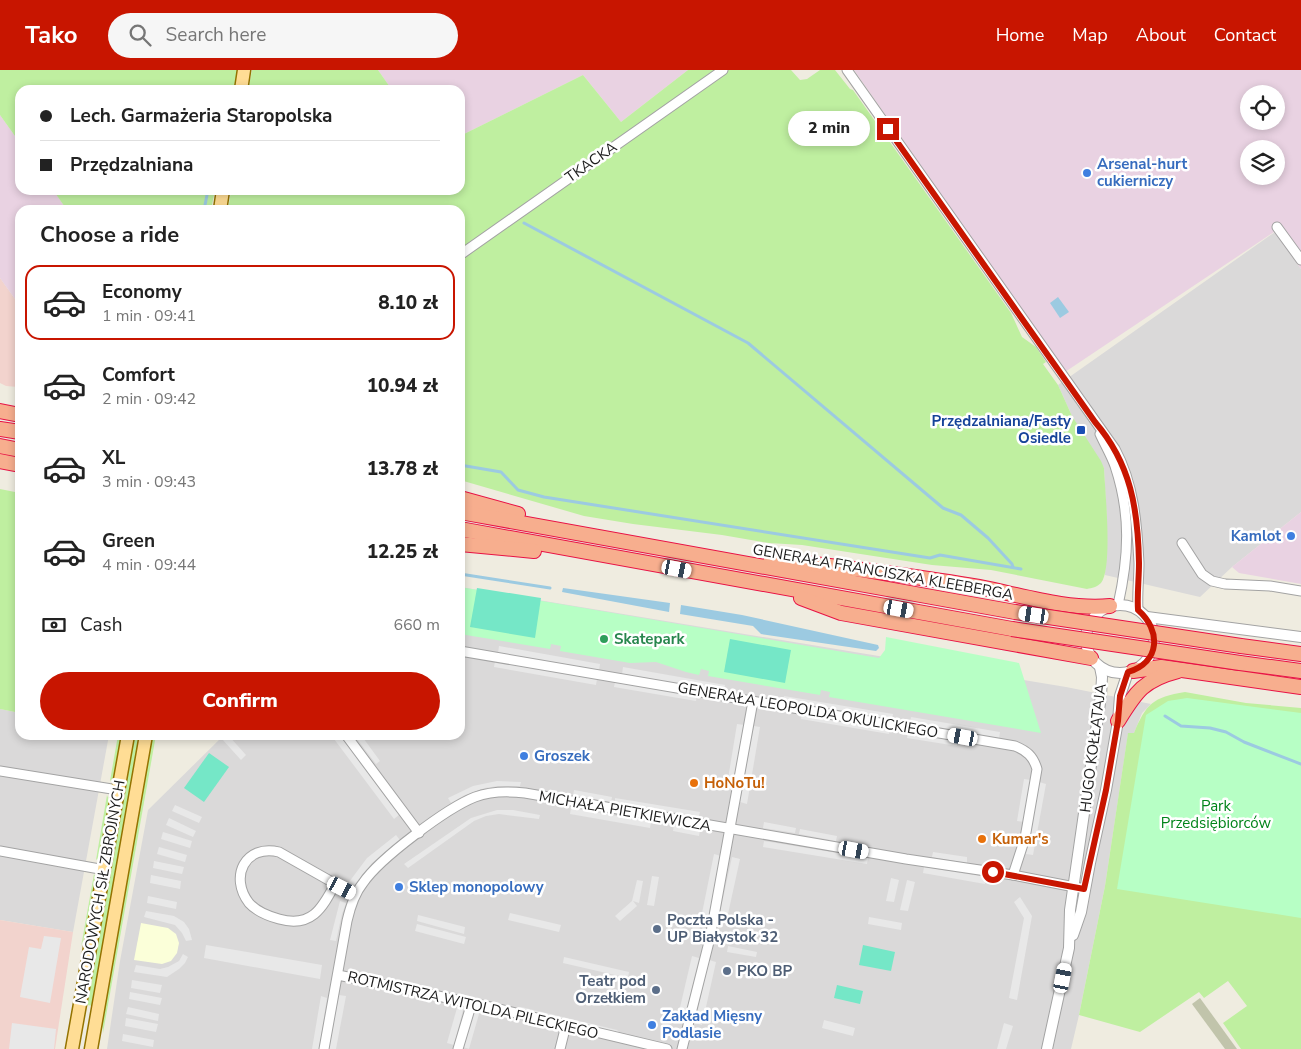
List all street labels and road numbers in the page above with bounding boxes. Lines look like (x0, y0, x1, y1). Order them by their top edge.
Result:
street label: TKACKA (561, 137, 621, 187)
street label: GENERAŁA FRANCISZKA KLEEBERGA (751, 539, 1015, 605)
street label: GENERAŁA LEOPOLDA OKULICKIEGO (676, 677, 940, 743)
street label: HUGO KOŁŁĄTAJA (1075, 682, 1111, 814)
street label: NARODOWYCH SIŁ ZBROJNYCH (70, 779, 130, 1005)
street label: MICHAŁA PIETKIEWICZA (537, 786, 713, 836)
street label: ROTMISTRZA WITOLDA PILECKIEGO (346, 966, 600, 1044)

